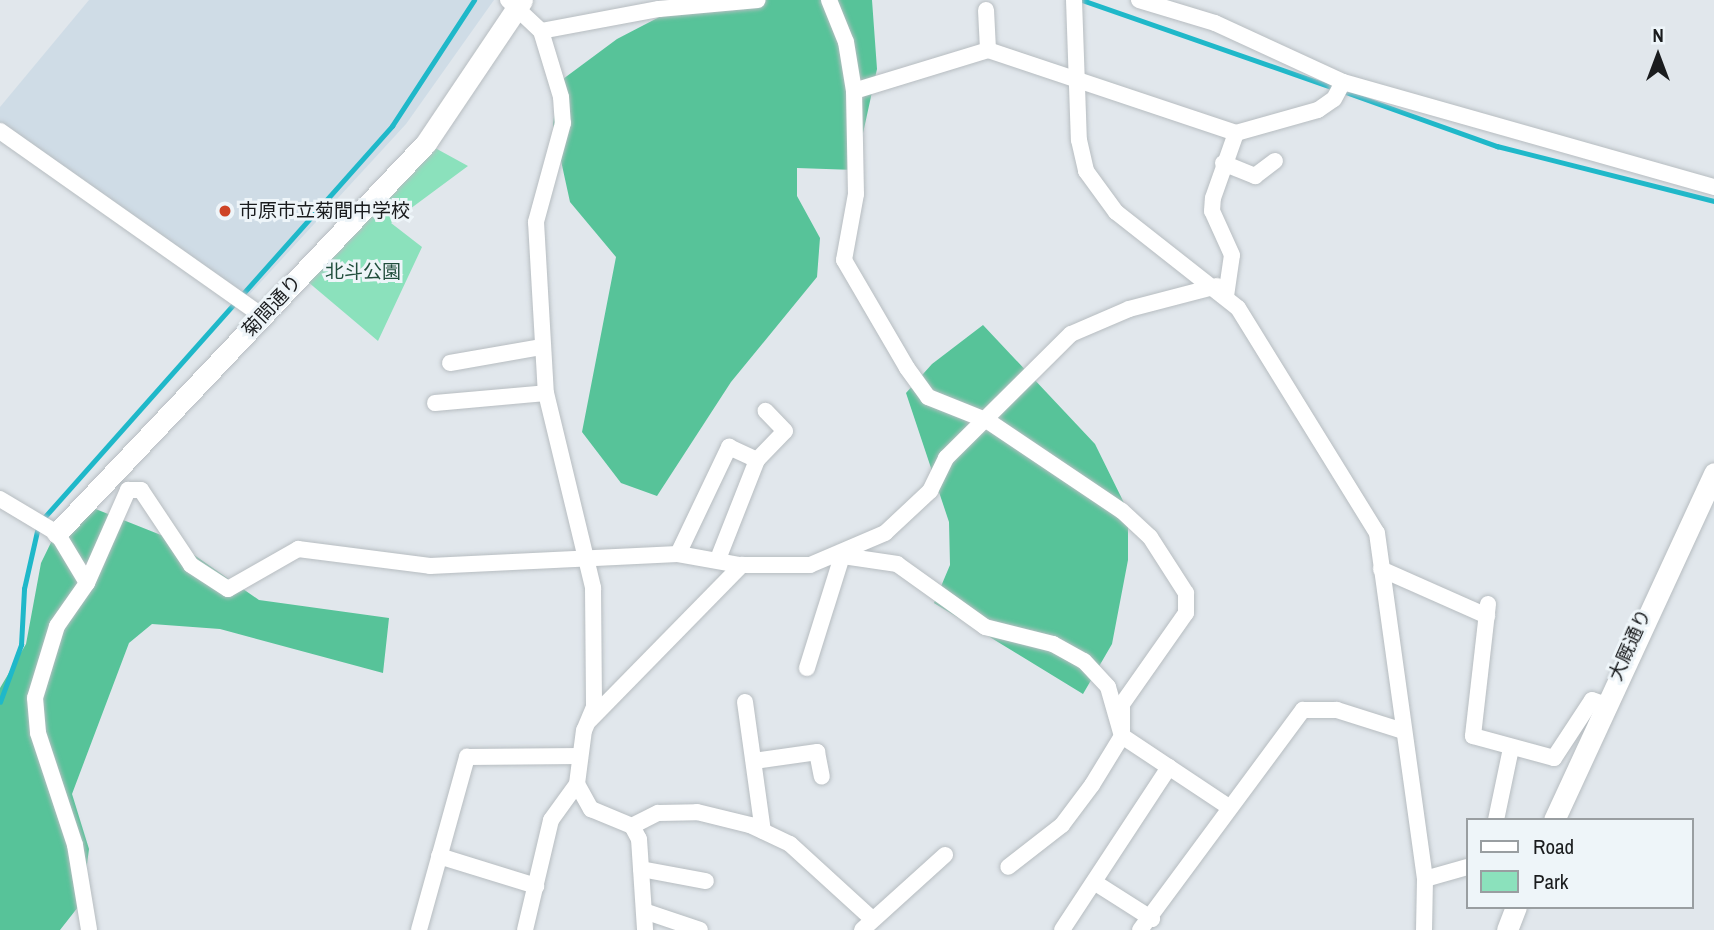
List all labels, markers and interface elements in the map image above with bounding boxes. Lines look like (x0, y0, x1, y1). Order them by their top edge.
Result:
north arrow (1623, 21, 1693, 91)
text: N (1652, 22, 1664, 48)
place label: 市原市立菊間中学校 (239, 200, 410, 222)
marker: 市原市立菊間中学校 (217, 203, 233, 219)
park label: 北斗公園 (325, 261, 401, 283)
street label: 菊間通り (238, 270, 306, 342)
street label: 大厩通り (1604, 606, 1656, 684)
legend (1466, 818, 1693, 909)
text: Road (1533, 832, 1574, 861)
text: Park (1533, 867, 1568, 896)

